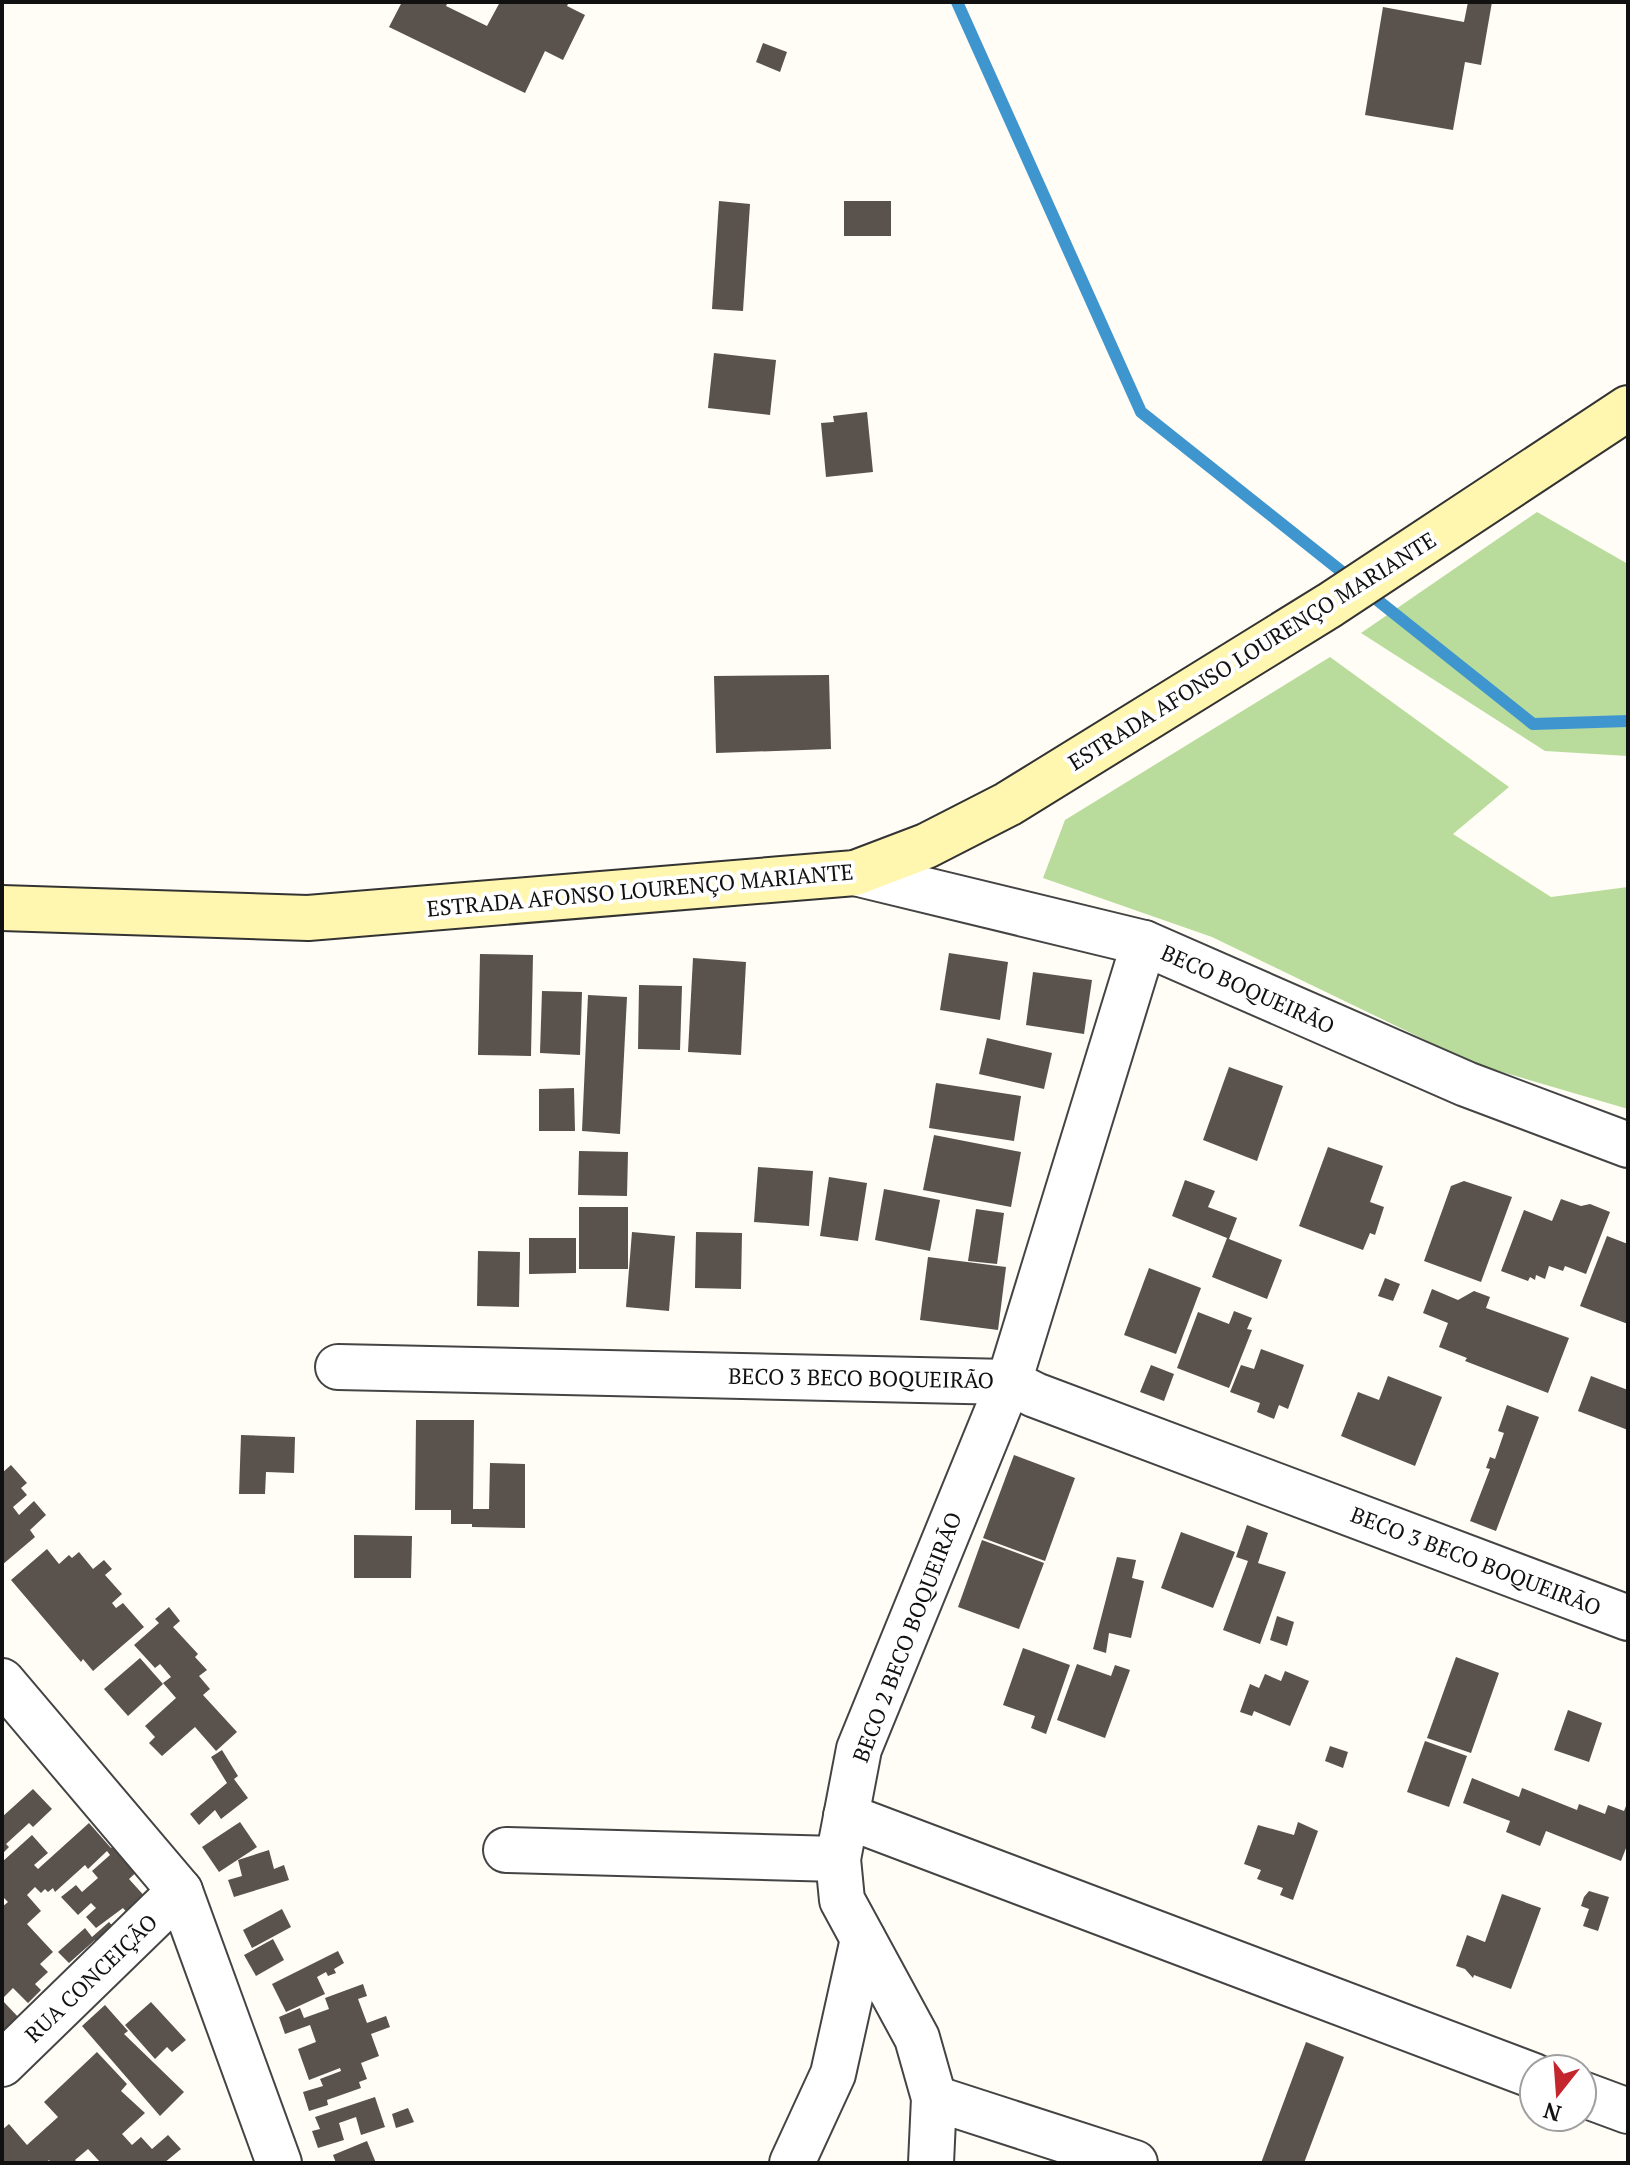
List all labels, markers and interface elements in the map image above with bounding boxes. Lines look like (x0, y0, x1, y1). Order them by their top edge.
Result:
street label: ESTRADA AFONSO LOURENÇO MARIANTE (1062, 525, 1441, 776)
street label: ESTRADA AFONSO LOURENÇO MARIANTE (425, 856, 854, 923)
street label: BECO BOQUEIRÃO (1157, 937, 1340, 1040)
street label: BECO 3 BECO BOQUEIRÃO (728, 1361, 994, 1394)
street label: BECO 3 BECO BOQUEIRÃO (1347, 1499, 1605, 1622)
street label: BECO 2 BECO BOQUEIRÃO (845, 1508, 968, 1766)
street label: RUA CONCEIÇÃO (18, 1907, 163, 2048)
north arrow (1518, 2053, 1598, 2133)
text: N (1539, 2096, 1564, 2129)

